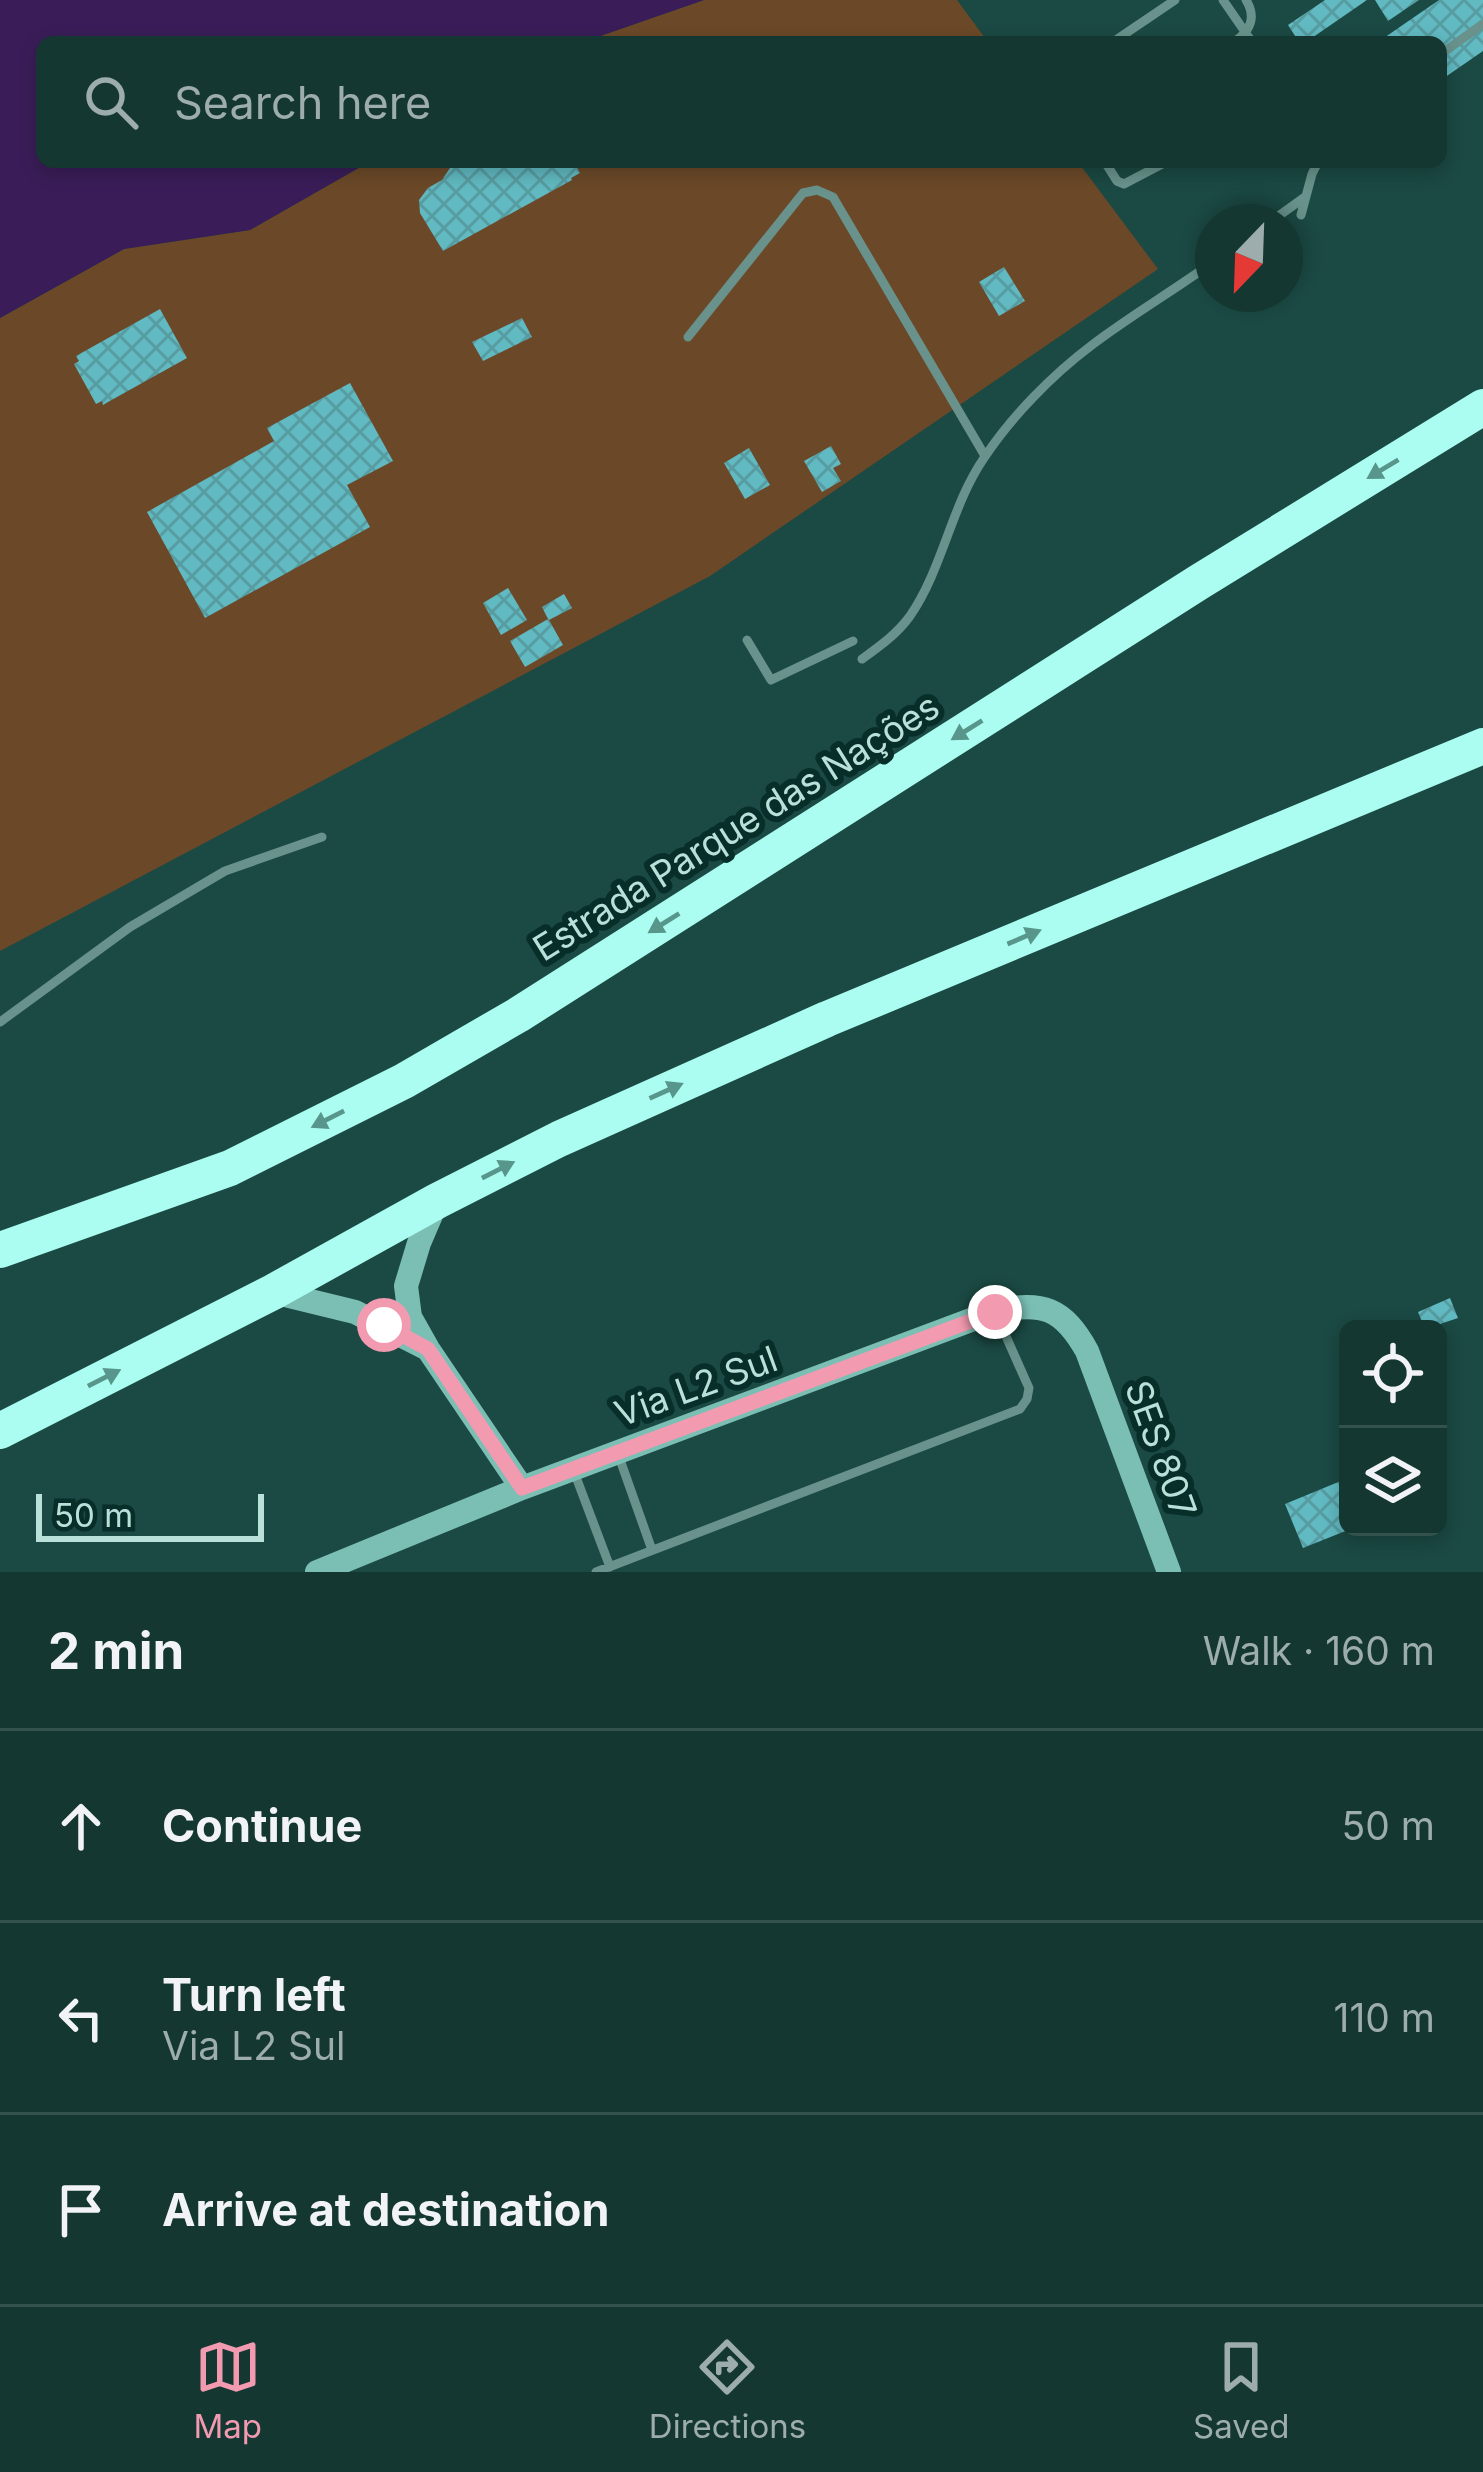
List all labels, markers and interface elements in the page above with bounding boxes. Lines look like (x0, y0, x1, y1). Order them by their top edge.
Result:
search box (36, 36, 1447, 168)
icon: search (78, 69, 144, 135)
text: Search here (174, 75, 431, 130)
north arrow (1195, 204, 1303, 312)
one-way arrow (1367, 457, 1400, 479)
street label: Estrada Parque das Nações (525, 684, 947, 970)
one-way arrow (950, 719, 984, 740)
one-way arrow (648, 911, 680, 933)
one-way arrow (1006, 927, 1042, 946)
one-way arrow (648, 1081, 683, 1101)
one-way arrow (311, 1109, 345, 1129)
one-way arrow (481, 1160, 515, 1180)
route end (968, 1285, 1022, 1339)
route start (357, 1298, 411, 1352)
map controls (1339, 1320, 1447, 1536)
button: locate (1339, 1320, 1447, 1428)
street label: Via L2 Sul (609, 1336, 783, 1436)
one-way arrow (87, 1368, 122, 1388)
street label: SES 807 (1116, 1374, 1206, 1524)
button: layers (1339, 1428, 1447, 1536)
scale bar (36, 1488, 264, 1541)
text: 50 m (54, 1495, 133, 1535)
text: 2 min (48, 1620, 184, 1681)
text: Walk · 160 m (1203, 1627, 1435, 1674)
icon: ahead (48, 1793, 114, 1859)
text: Continue (162, 1798, 362, 1853)
text: 50 m (1342, 1802, 1435, 1849)
text: Turn left (162, 1967, 346, 2022)
icon: left (48, 1985, 114, 2051)
text: 110 m (1334, 1994, 1435, 2041)
text: Via L2 Sul (162, 2022, 346, 2069)
icon: arrive (48, 2177, 114, 2243)
text: Arrive at destination (162, 2182, 609, 2237)
tab: Map (193, 2334, 262, 2446)
tab: Directions (649, 2334, 806, 2446)
tab: Saved (1193, 2334, 1290, 2446)

